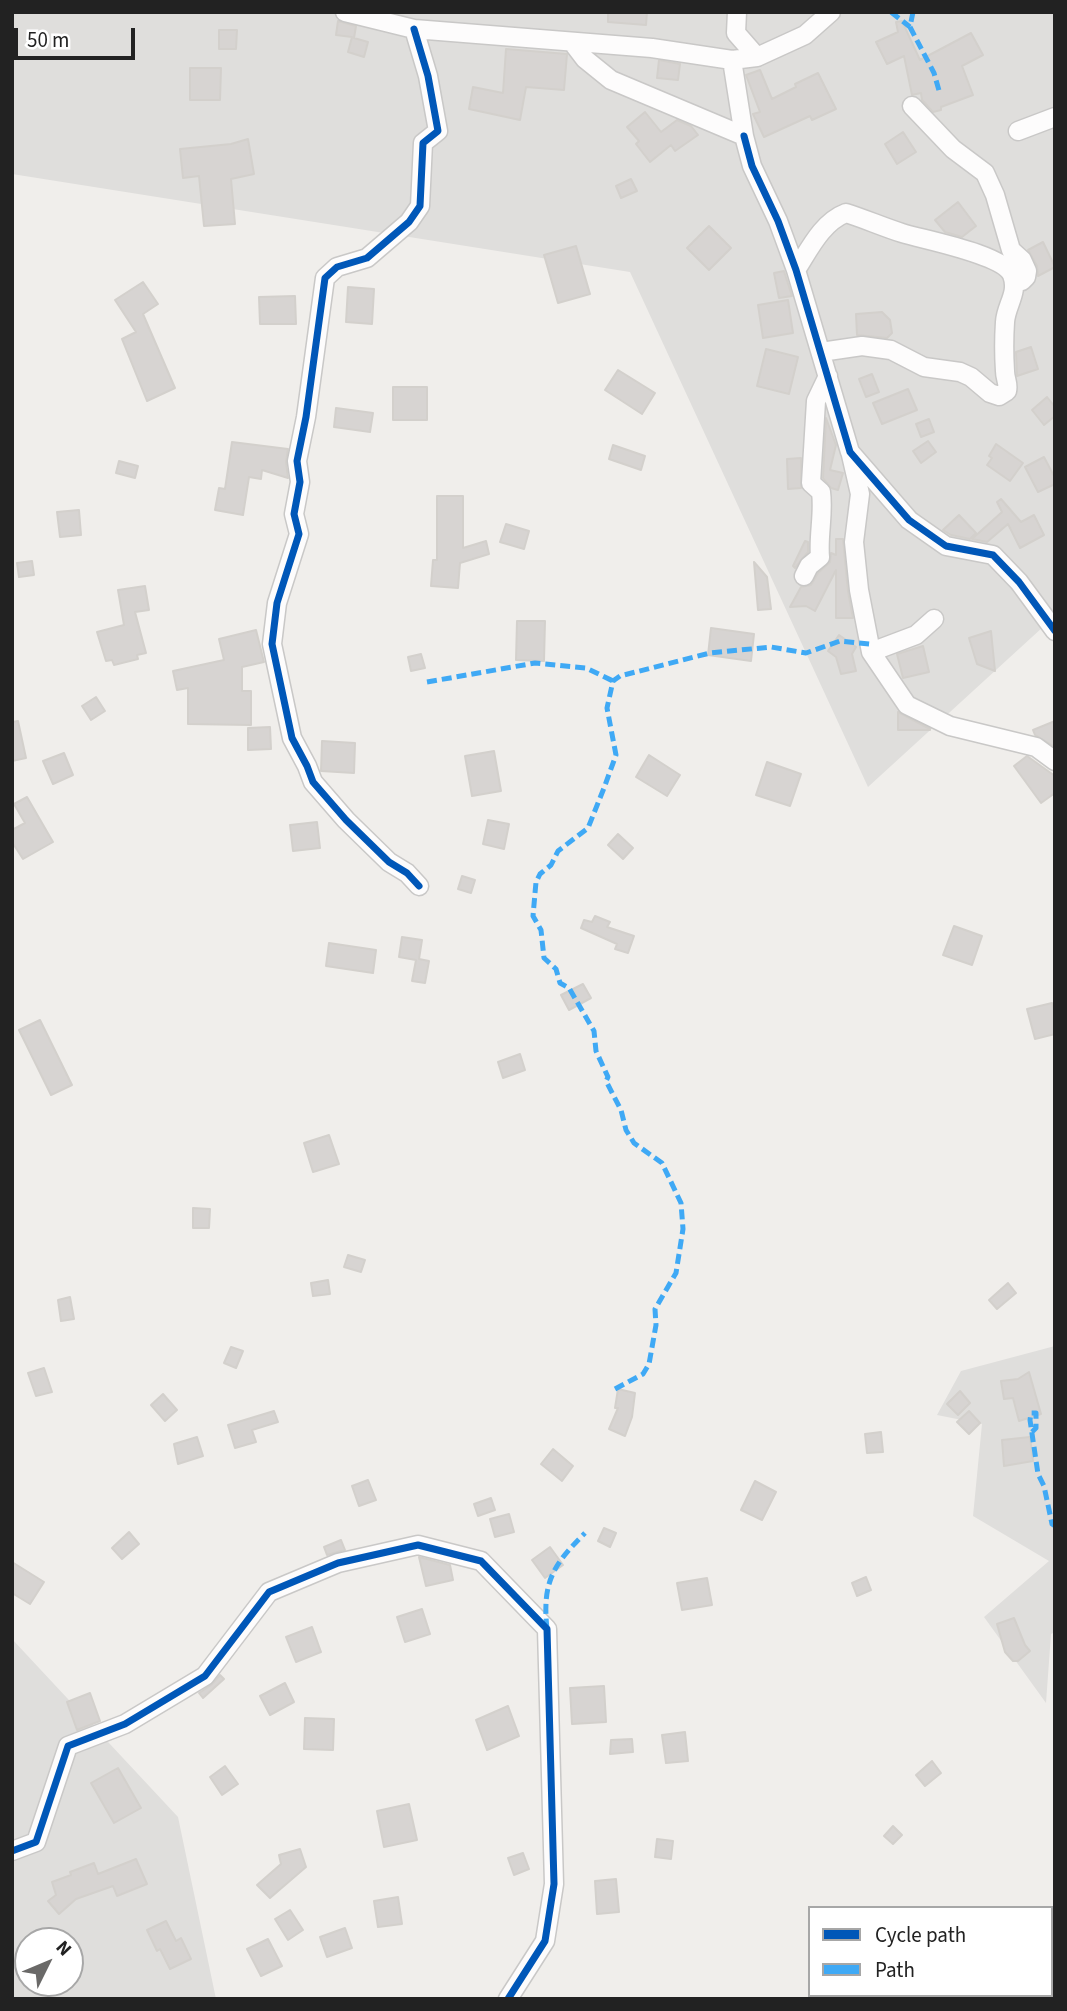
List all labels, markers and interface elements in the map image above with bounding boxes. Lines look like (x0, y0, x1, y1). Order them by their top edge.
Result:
scale bar (18, 14, 138, 58)
text: 50 m (27, 25, 69, 55)
legend (808, 1906, 1053, 1997)
text: Cycle path (875, 1920, 966, 1950)
north arrow (14, 1927, 84, 1997)
text: N (49, 1935, 77, 1963)
text: Path (875, 1955, 915, 1985)

